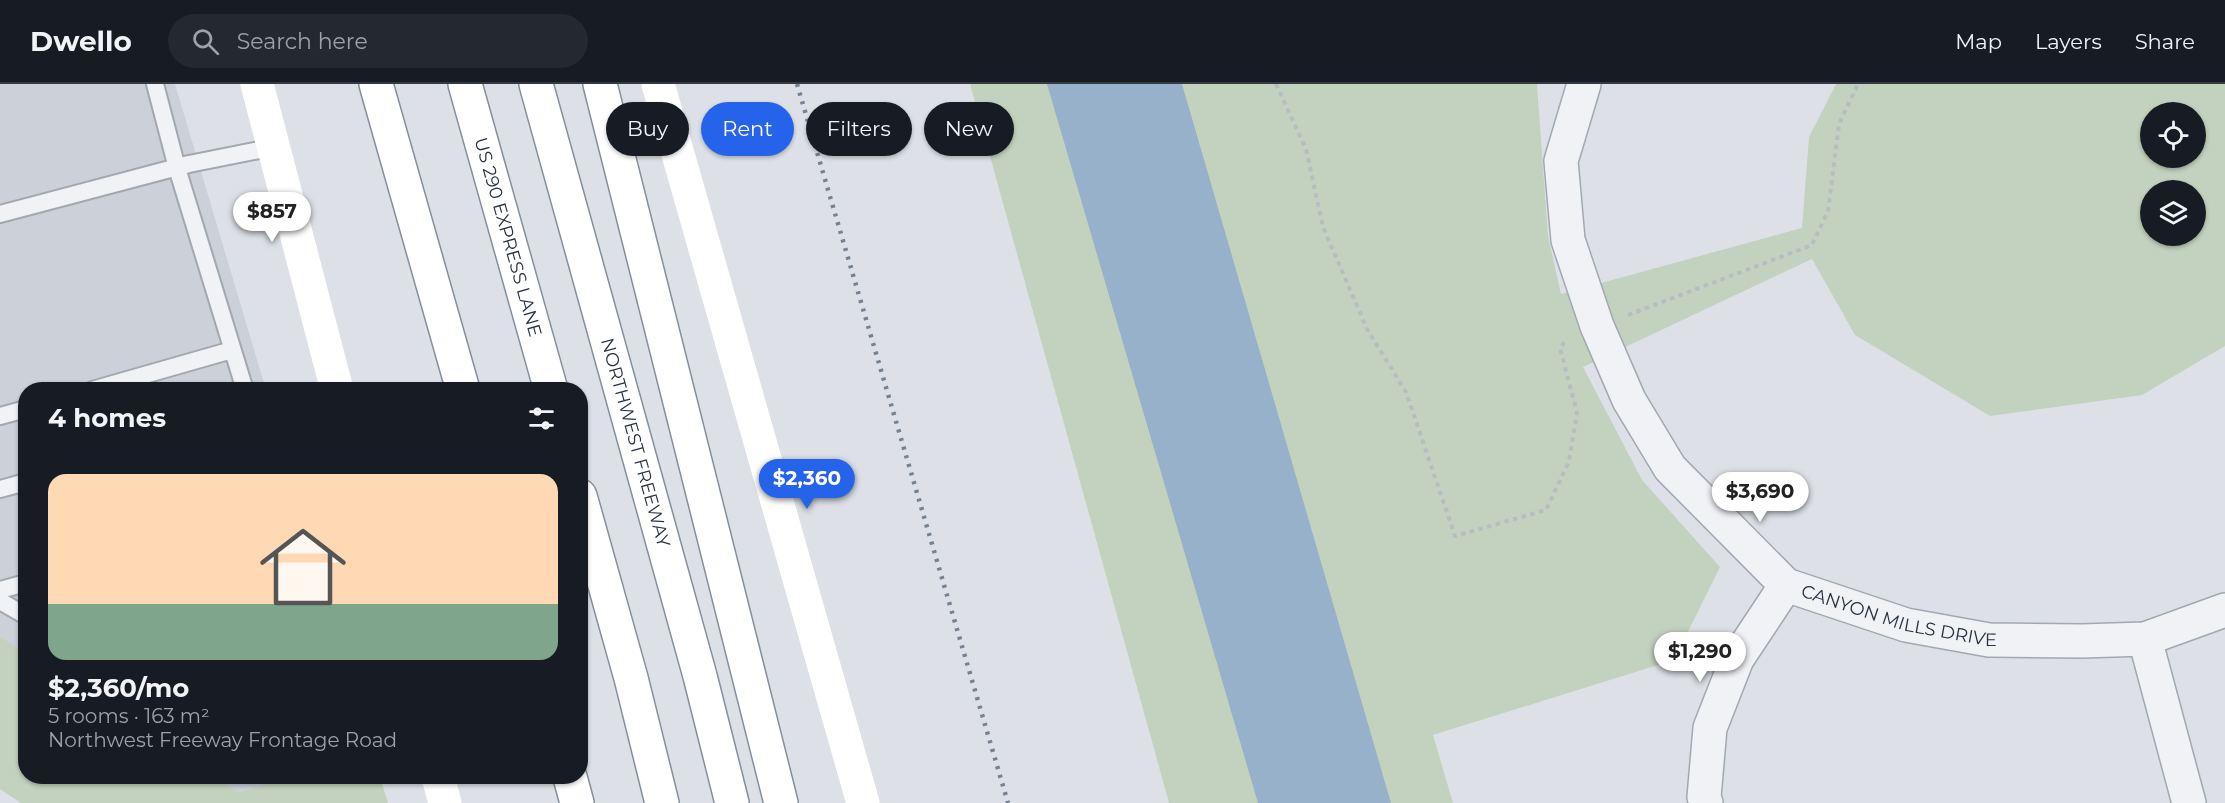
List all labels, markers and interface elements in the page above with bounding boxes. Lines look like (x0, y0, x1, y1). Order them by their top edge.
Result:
search box (168, 14, 588, 68)
text: Dwello (30, 24, 132, 58)
icon: search (189, 25, 222, 58)
text: Search here (237, 28, 368, 55)
text: Map (1955, 29, 2002, 54)
text: Layers (2035, 29, 2102, 54)
text: Share (2135, 29, 2195, 54)
chip: Buy (606, 102, 689, 156)
chip: Rent (701, 102, 794, 156)
chip: Filters (806, 102, 912, 156)
chip: New (924, 102, 1014, 156)
map controls (2140, 102, 2206, 246)
button: locate (2140, 102, 2206, 168)
street label: US 290 EXPRESS LANE (470, 135, 546, 339)
button: layers (2140, 180, 2206, 246)
pin: $857 (236, 192, 308, 243)
text: $857 (247, 199, 297, 223)
street label: NORTHWEST FREEWAY (596, 335, 675, 550)
text: 4 homes (48, 402, 166, 434)
icon: filters (525, 402, 558, 435)
pin: $2,360 (758, 459, 856, 510)
text: $2,360 (773, 466, 841, 490)
pin: $3,690 (1711, 472, 1809, 523)
text: $3,690 (1726, 479, 1794, 503)
icon: home (249, 513, 357, 621)
street label: CANYON MILLS DRIVE (1798, 580, 1997, 651)
pin: $1,290 (1651, 632, 1749, 683)
text: $1,290 (1668, 639, 1732, 663)
text: $2,360/mo (48, 672, 189, 704)
text: 5 rooms · 163 m² (48, 704, 210, 728)
text: Northwest Freeway Frontage Road (48, 728, 397, 752)

